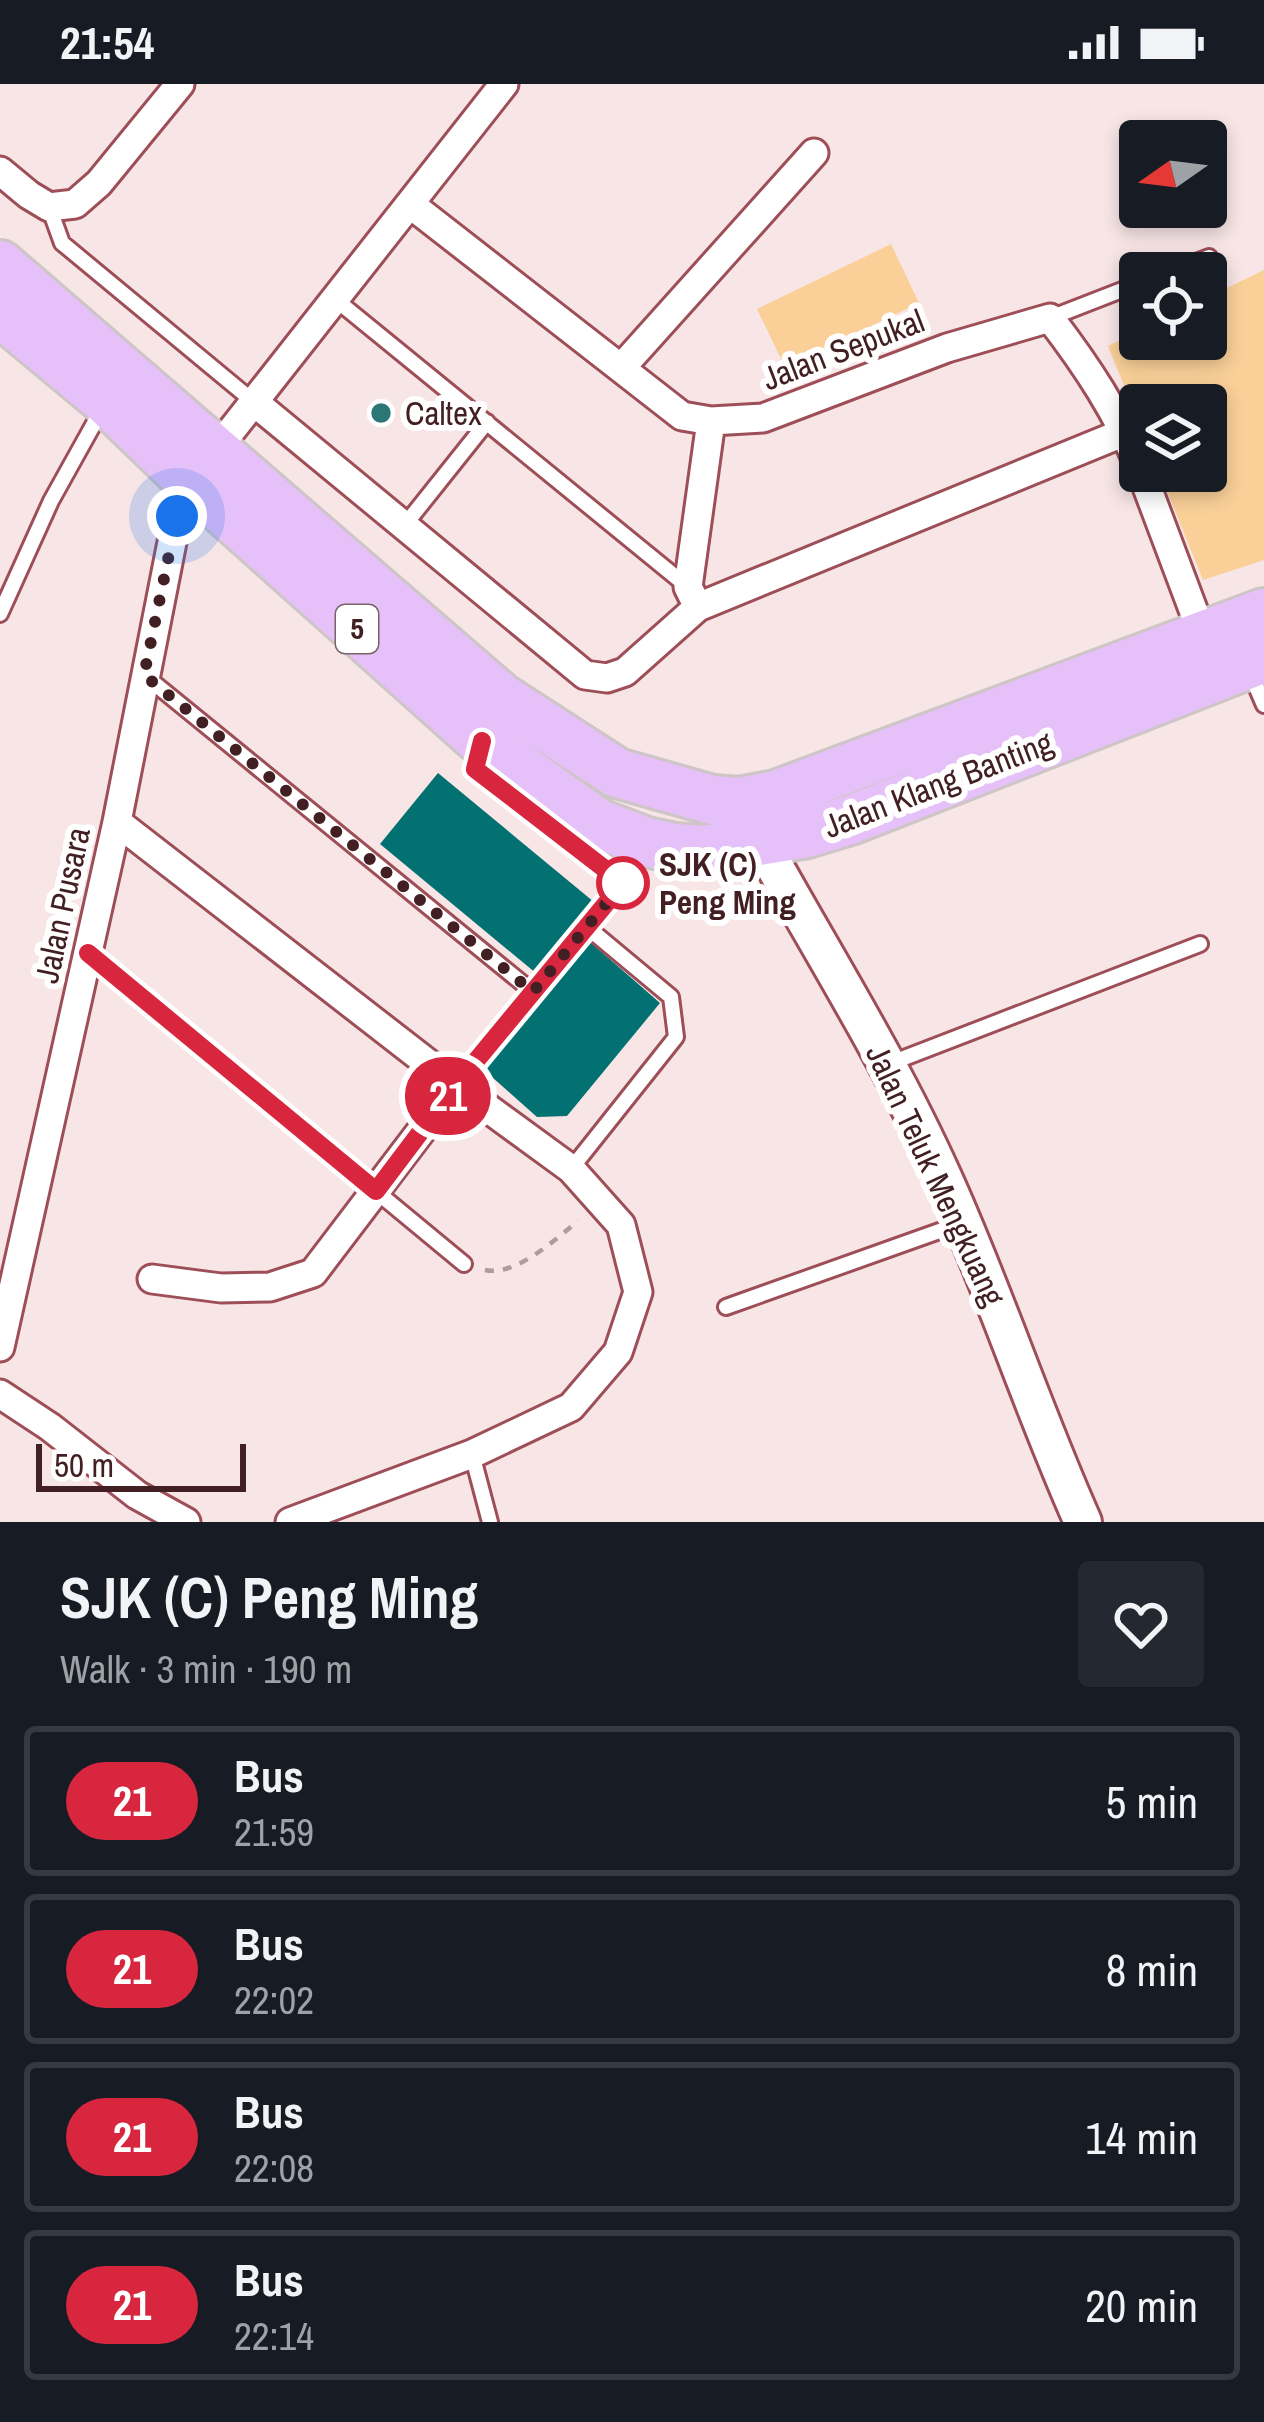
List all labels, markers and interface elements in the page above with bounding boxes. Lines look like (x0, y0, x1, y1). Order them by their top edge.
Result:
text: 21:54 (60, 12, 154, 73)
north arrow (1119, 120, 1227, 228)
map controls (1119, 120, 1227, 492)
button: locate (1119, 252, 1227, 360)
street label: Jalan Sepukal (756, 298, 930, 400)
button: layers (1119, 384, 1227, 492)
place label: Caltex (405, 391, 482, 435)
marker: Caltex (368, 400, 394, 426)
your location (147, 486, 207, 546)
road number: 5 (336, 605, 378, 653)
street label: Jalan Klang Banting (817, 720, 1059, 848)
street label: Jalan Pusara (24, 823, 100, 987)
place label: SJK (C) Peng Ming (659, 842, 796, 924)
marker: SJK (C) Peng Ming (598, 858, 648, 908)
street label: Jalan Teluk Mengkuang (856, 1037, 1016, 1313)
line badge: 21 (394, 1057, 502, 1135)
text: 21 (429, 1068, 467, 1124)
scale bar (36, 1438, 246, 1491)
text: 50 m (54, 1443, 114, 1487)
text: SJK (C) Peng Ming (60, 1559, 478, 1636)
button: heart (1078, 1561, 1204, 1687)
text: Walk · 3 min · 190 m (60, 1643, 352, 1695)
text: Bus (234, 1745, 304, 1806)
text: 5 min (1106, 1771, 1198, 1832)
text: 21 (113, 1773, 151, 1829)
text: 21:59 (234, 1806, 314, 1858)
text: Bus (234, 1913, 304, 1974)
text: 8 min (1106, 1939, 1198, 2000)
text: 21 (113, 1941, 151, 1997)
text: 22:02 (234, 1974, 314, 2026)
text: Bus (234, 2081, 304, 2142)
text: 14 min (1085, 2107, 1198, 2168)
text: 21 (113, 2109, 151, 2165)
text: 22:08 (234, 2142, 314, 2194)
text: Bus (234, 2249, 304, 2310)
text: 20 min (1085, 2275, 1198, 2336)
text: 21 (113, 2277, 151, 2333)
text: 22:14 (234, 2310, 314, 2362)

